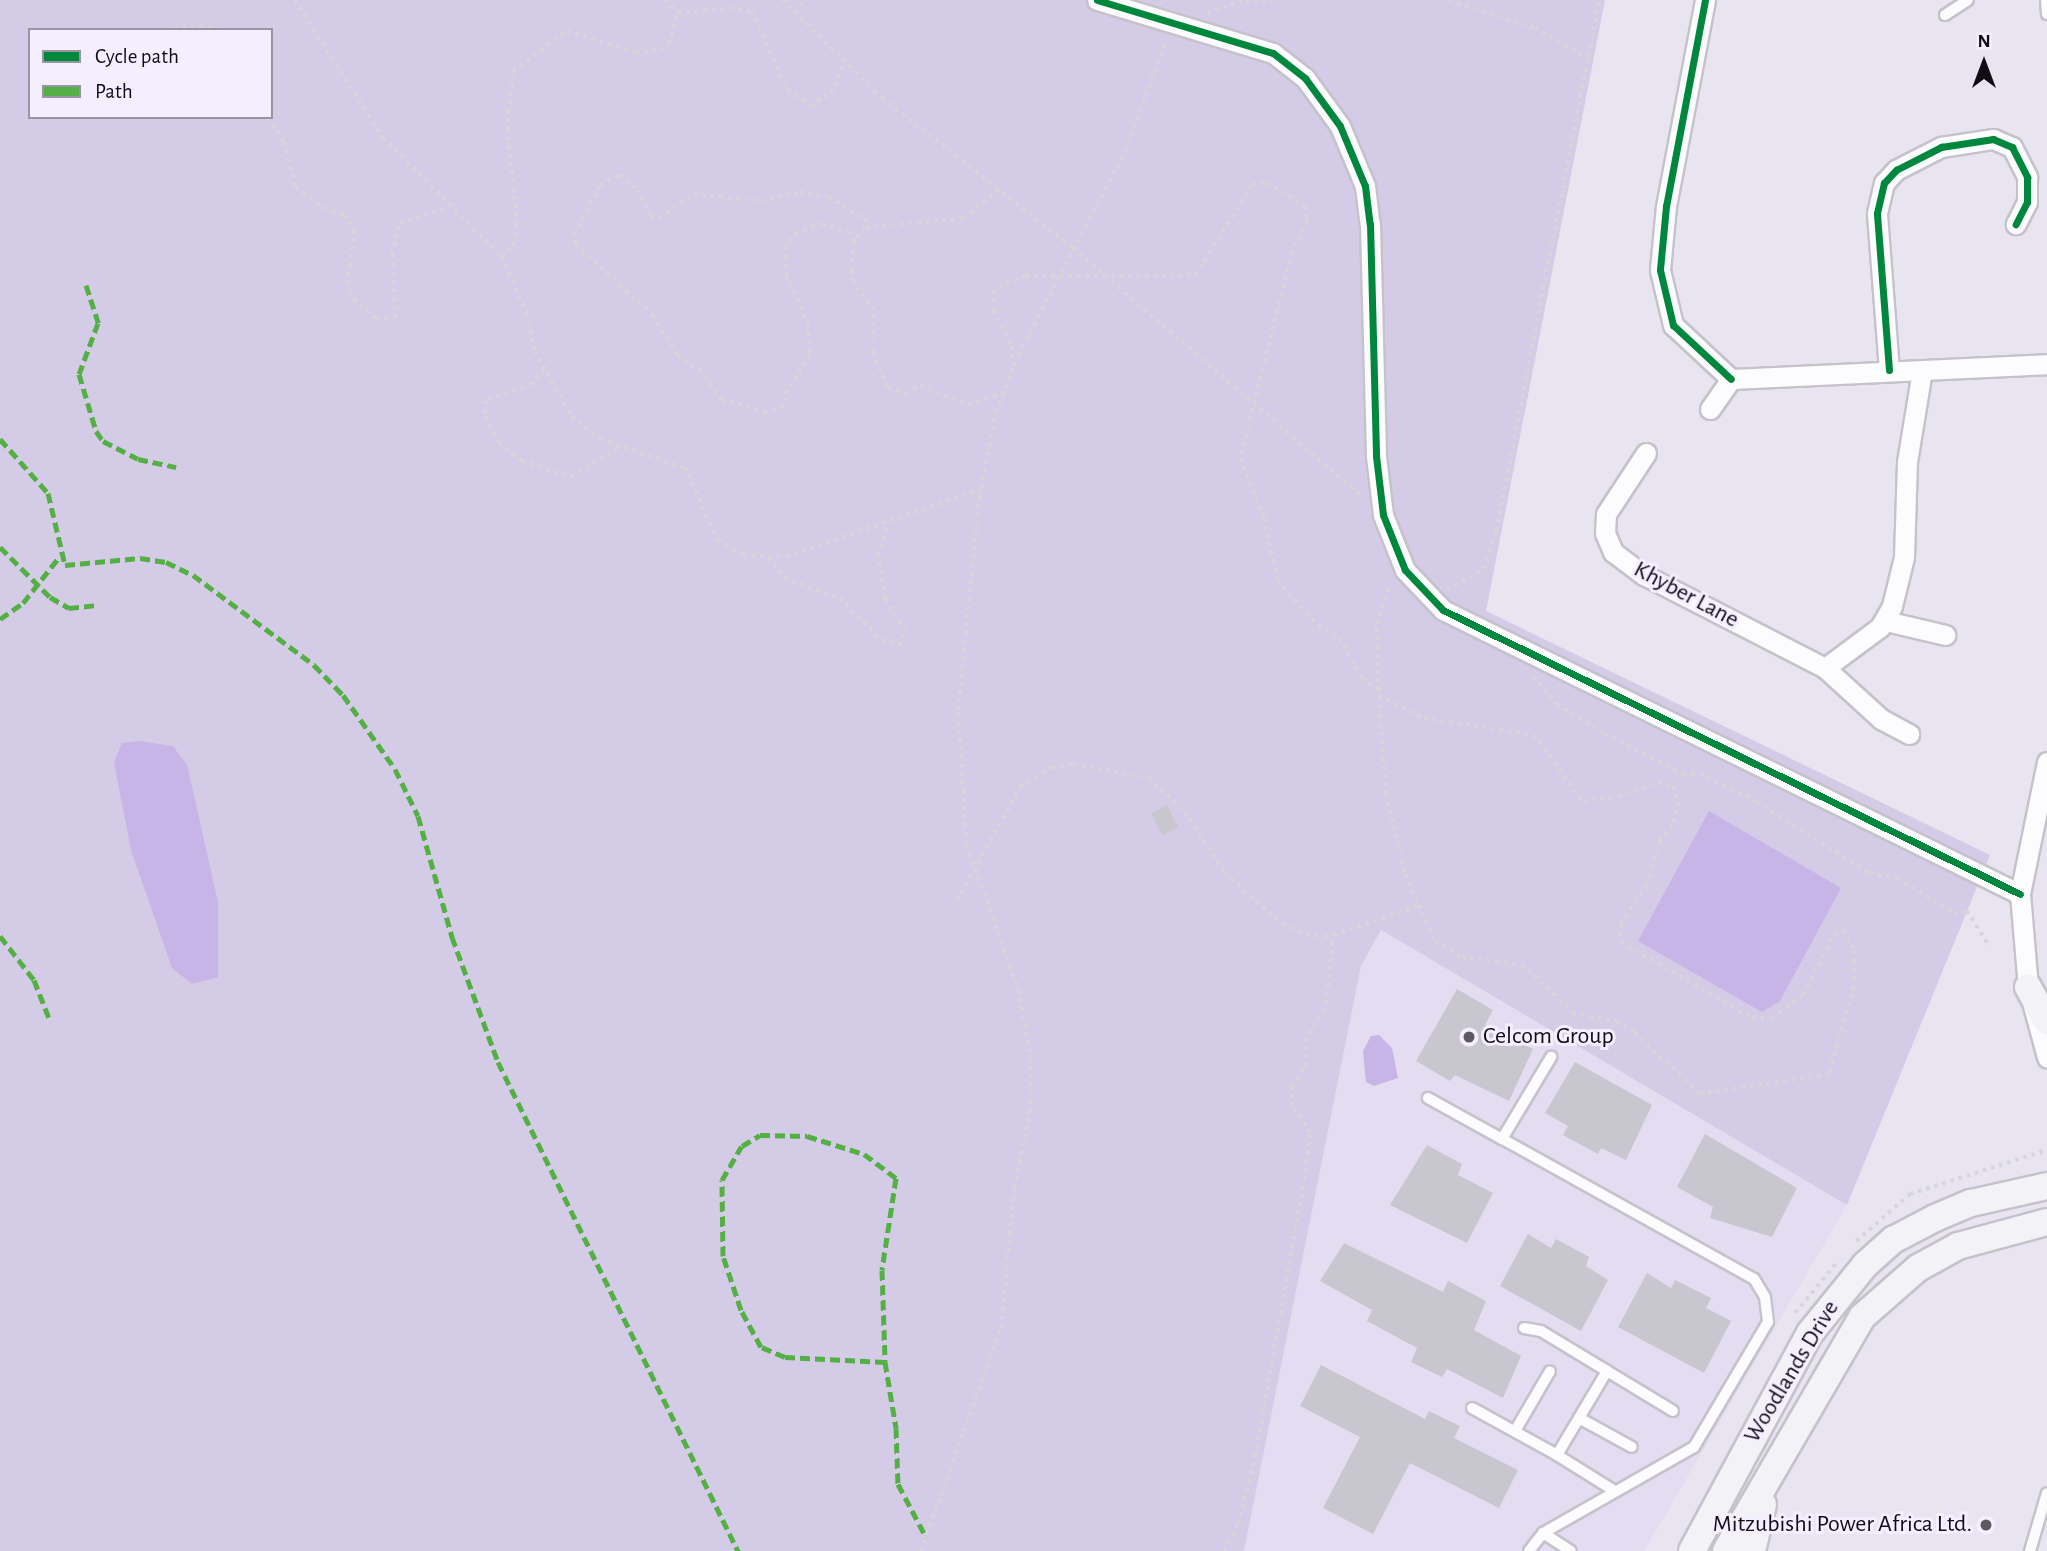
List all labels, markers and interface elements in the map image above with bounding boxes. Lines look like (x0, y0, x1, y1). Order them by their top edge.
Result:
legend (28, 28, 273, 119)
north arrow (1949, 28, 2019, 98)
text: N (1977, 32, 1991, 51)
text: Cycle path (95, 46, 179, 67)
text: Path (95, 81, 133, 102)
street label: Khyber Lane (1629, 555, 1743, 635)
place label: Celcom Group (1483, 1023, 1614, 1051)
marker: Celcom Group (1461, 1029, 1477, 1045)
street label: Woodlands Drive (1738, 1296, 1846, 1448)
place label: Mitzubishi Power Africa Ltd. (1713, 1511, 1972, 1539)
marker: Mitzubishi Power Africa Ltd. (1978, 1517, 1994, 1533)

